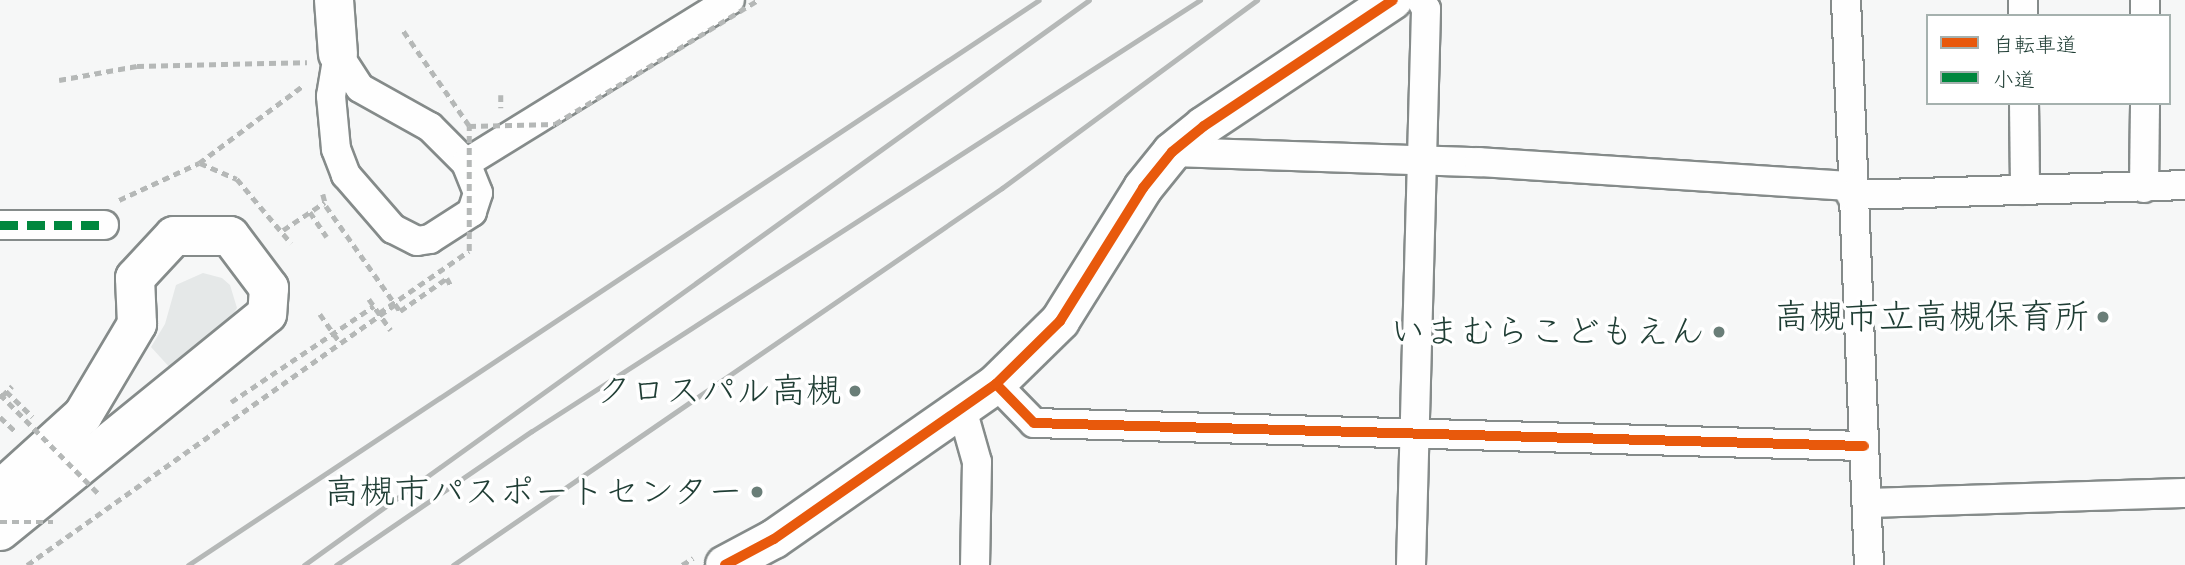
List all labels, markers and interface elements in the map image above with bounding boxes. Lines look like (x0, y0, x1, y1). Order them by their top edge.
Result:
legend (1926, 14, 2171, 105)
text: 自転車道 (1993, 32, 2077, 58)
text: 小道 (1993, 67, 2035, 93)
place label: 高槻市立高槻保育所 (1774, 296, 2089, 338)
marker: 高槻市立高槻保育所 (2095, 309, 2111, 325)
place label: いまむらこどもえん (1390, 311, 1705, 353)
marker: いまむらこどもえん (1711, 324, 1727, 340)
place label: クロスパル高槻 (596, 370, 841, 412)
marker: クロスパル高槻 (847, 383, 863, 399)
place label: 高槻市パスポートセンター (323, 471, 743, 513)
marker: 高槻市パスポートセンター (749, 484, 765, 500)

